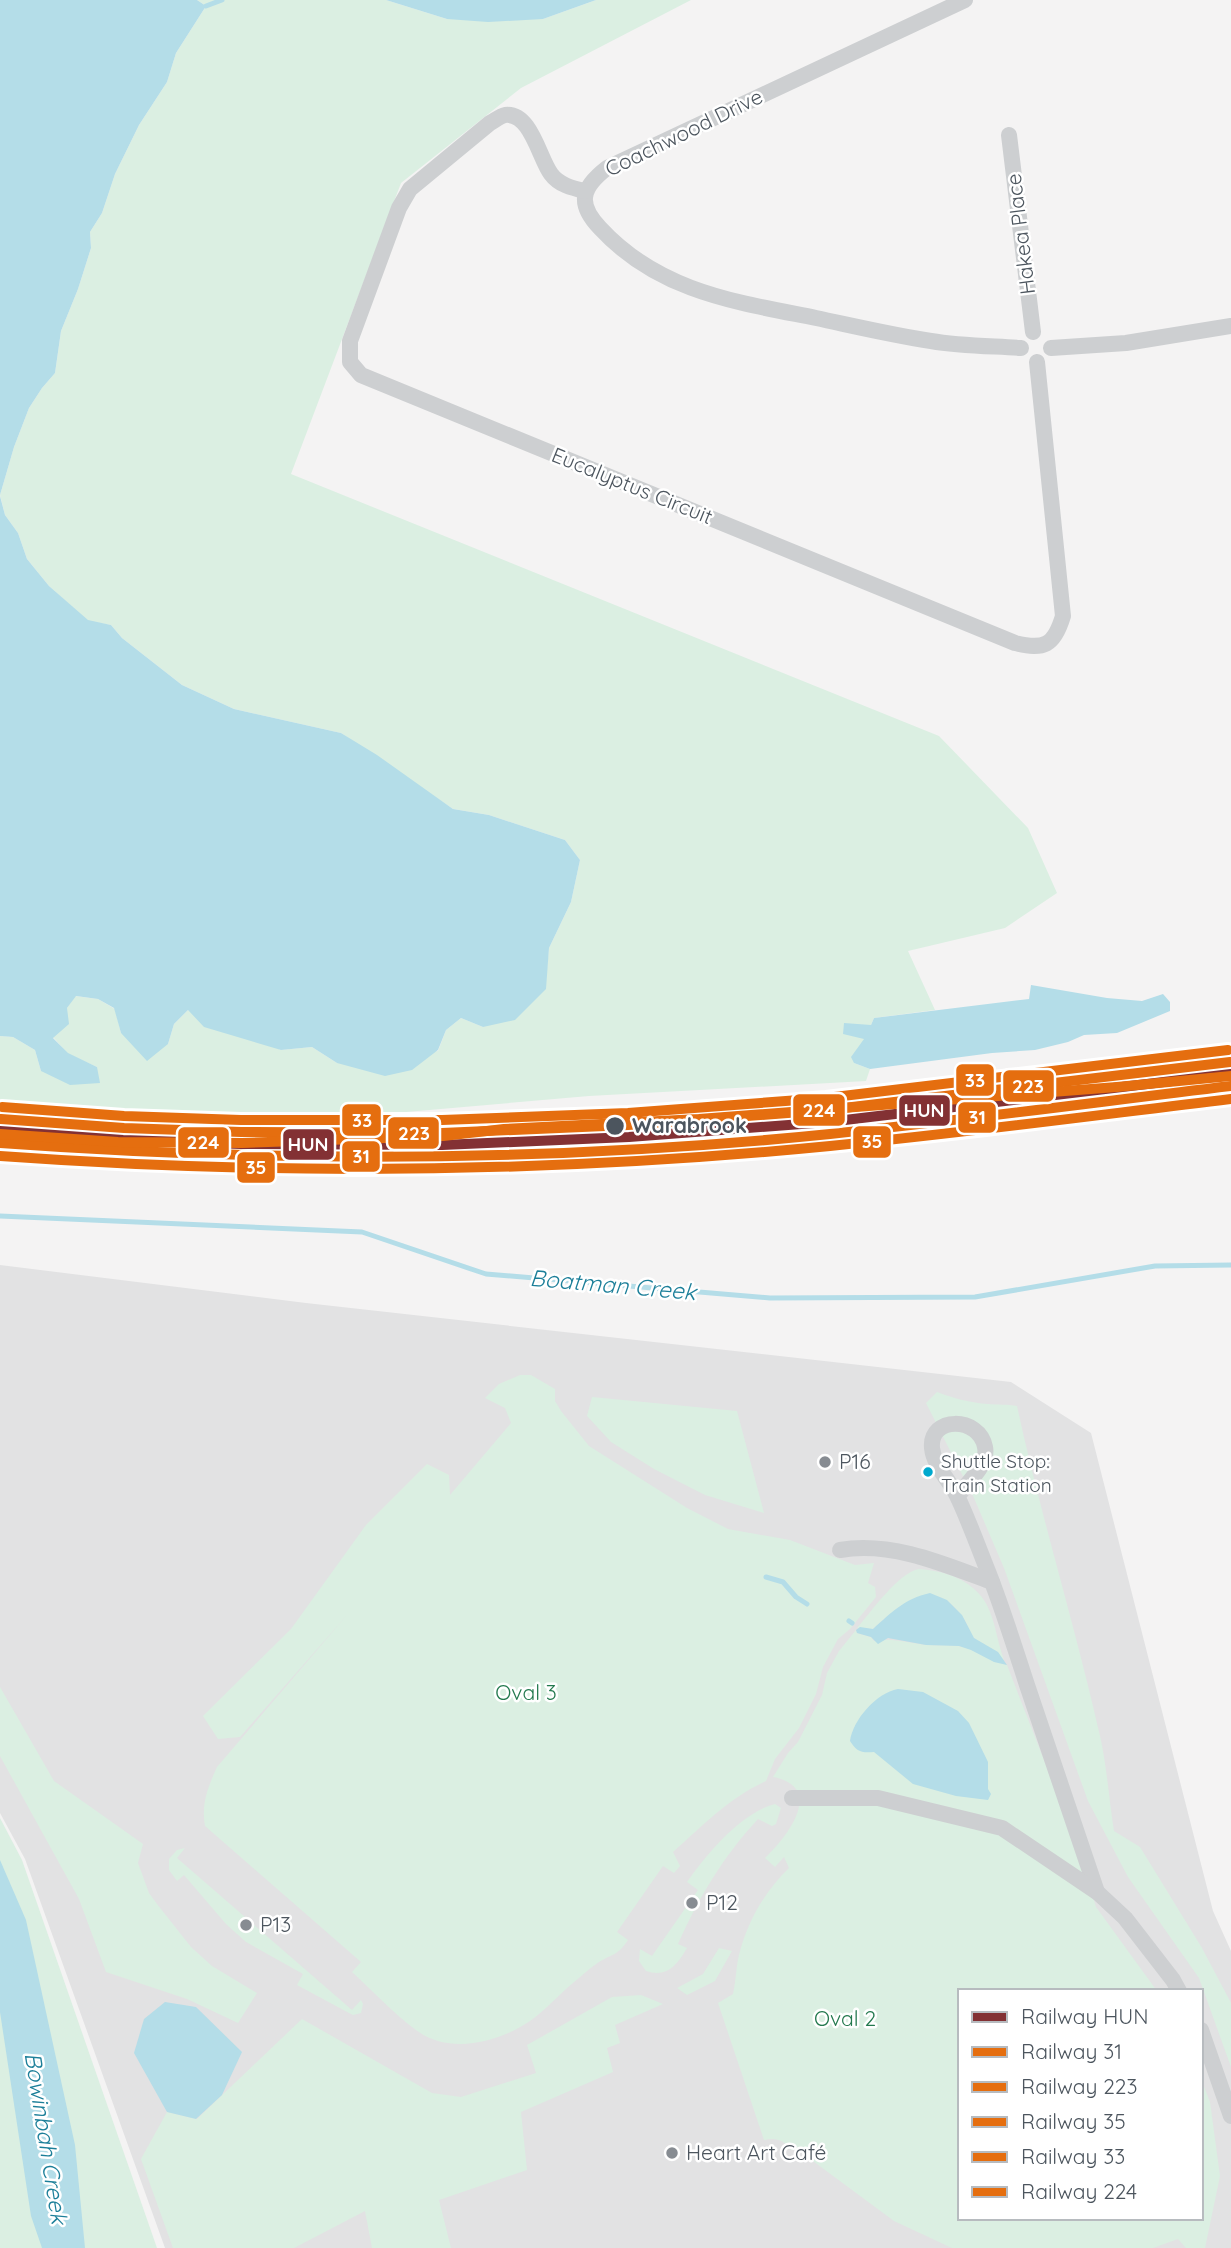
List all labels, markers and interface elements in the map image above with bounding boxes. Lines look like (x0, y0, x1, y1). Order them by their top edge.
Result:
street label: Coachwood Drive (601, 83, 767, 182)
street label: Hakea Place (1000, 172, 1040, 296)
street label: Eucalyptus Circuit (548, 441, 717, 529)
line badge: 33 (955, 1063, 995, 1097)
text: 33 (965, 1068, 985, 1092)
line badge: 223 (1002, 1069, 1055, 1103)
text: 223 (1012, 1074, 1044, 1098)
line badge: 224 (792, 1093, 846, 1127)
line badge: HUN (898, 1094, 951, 1127)
text: 224 (803, 1098, 835, 1122)
text: HUN (903, 1098, 945, 1122)
line badge: 31 (957, 1101, 997, 1134)
line badge: 33 (341, 1103, 382, 1137)
text: 31 (968, 1105, 986, 1129)
text: 33 (352, 1108, 372, 1132)
place label: Warabrook (632, 1112, 747, 1138)
marker: Warabrook (604, 1115, 626, 1137)
line badge: 223 (387, 1116, 440, 1150)
text: 223 (398, 1121, 430, 1145)
line badge: 35 (852, 1125, 892, 1159)
line badge: 224 (177, 1126, 230, 1159)
line badge: HUN (282, 1128, 335, 1161)
text: 35 (861, 1129, 883, 1153)
text: 224 (187, 1130, 219, 1154)
text: HUN (287, 1132, 329, 1156)
line badge: 31 (341, 1140, 381, 1173)
text: 31 (352, 1144, 370, 1168)
line badge: 35 (236, 1151, 276, 1184)
text: 35 (245, 1155, 267, 1179)
water label: Boatman Creek (529, 1263, 699, 1306)
place label: P16 (839, 1448, 871, 1474)
place label: Shuttle Stop: Train Station (941, 1449, 1052, 1497)
marker: P16 (817, 1454, 833, 1470)
marker: Shuttle Stop: Train Station (921, 1465, 935, 1479)
park label: Oval 3 (495, 1679, 557, 1705)
place label: P12 (706, 1889, 738, 1915)
marker: P12 (684, 1895, 700, 1911)
place label: P13 (260, 1911, 291, 1937)
marker: P13 (238, 1917, 254, 1933)
legend (958, 1989, 1203, 2220)
text: Railway HUN (1021, 2003, 1149, 2029)
park label: Oval 2 (814, 2005, 876, 2031)
text: Railway 31 (1021, 2038, 1122, 2064)
water label: Bowinbah Creek (19, 2050, 75, 2227)
text: Railway 223 (1021, 2073, 1137, 2099)
text: Railway 35 (1021, 2108, 1126, 2134)
place label: Heart Art Café (686, 2139, 826, 2165)
text: Railway 33 (1021, 2143, 1125, 2169)
marker: Heart Art Café (664, 2145, 680, 2161)
text: Railway 224 (1021, 2178, 1137, 2204)

